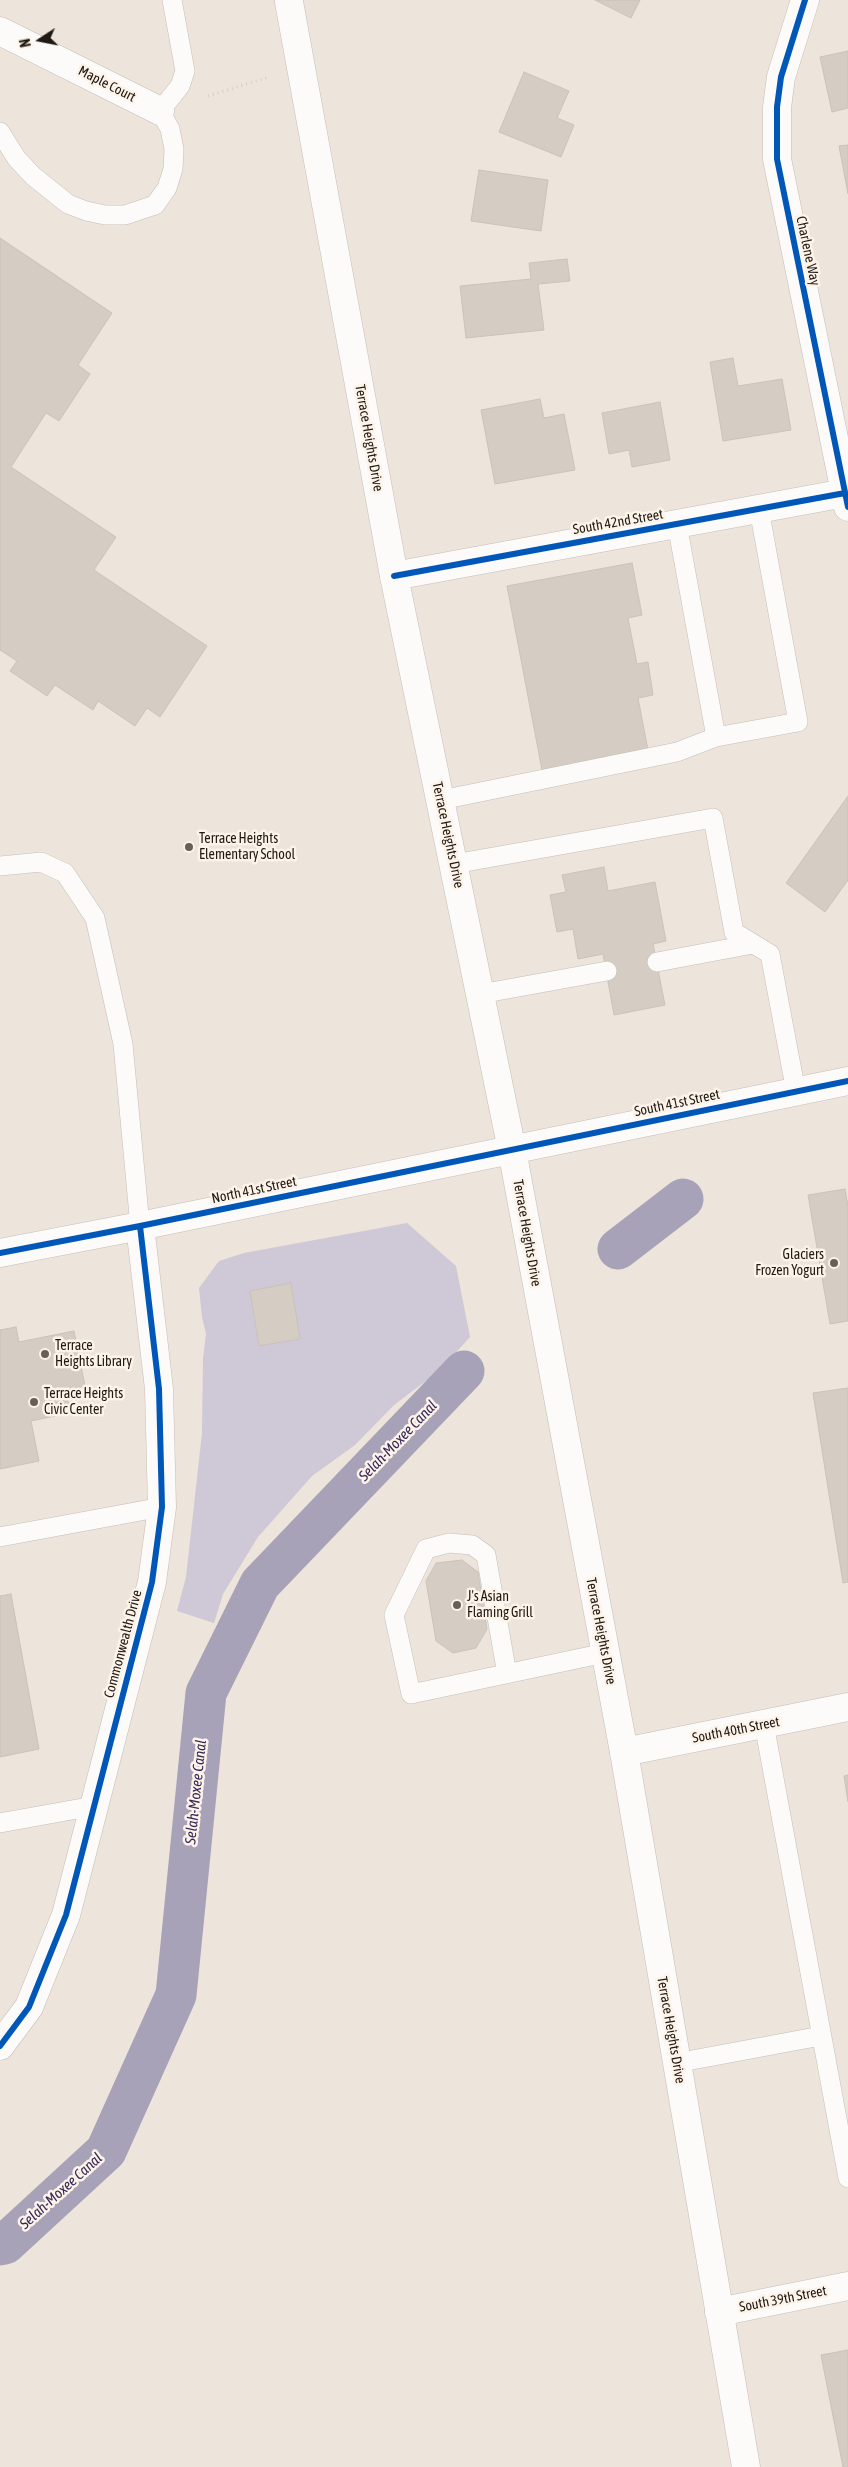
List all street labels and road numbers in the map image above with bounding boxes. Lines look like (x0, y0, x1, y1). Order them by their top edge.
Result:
street label: Maple Court (76, 62, 138, 106)
street label: Charlene Way (792, 215, 824, 287)
street label: Terrace Heights Drive (351, 383, 387, 493)
street label: South 42nd Street (572, 506, 664, 538)
street label: Terrace Heights Drive (429, 780, 467, 890)
street label: South 41st Street (633, 1086, 721, 1120)
street label: North 41st Street (210, 1173, 298, 1207)
street label: Terrace Heights Drive (509, 1178, 545, 1288)
street label: Terrace Heights Drive (582, 1576, 620, 1686)
street label: Commonwealth Drive (101, 1588, 145, 1700)
street label: South 40th Street (691, 1713, 781, 1747)
street label: Terrace Heights Drive (653, 1975, 689, 2085)
street label: South 39th Street (738, 2282, 828, 2316)

